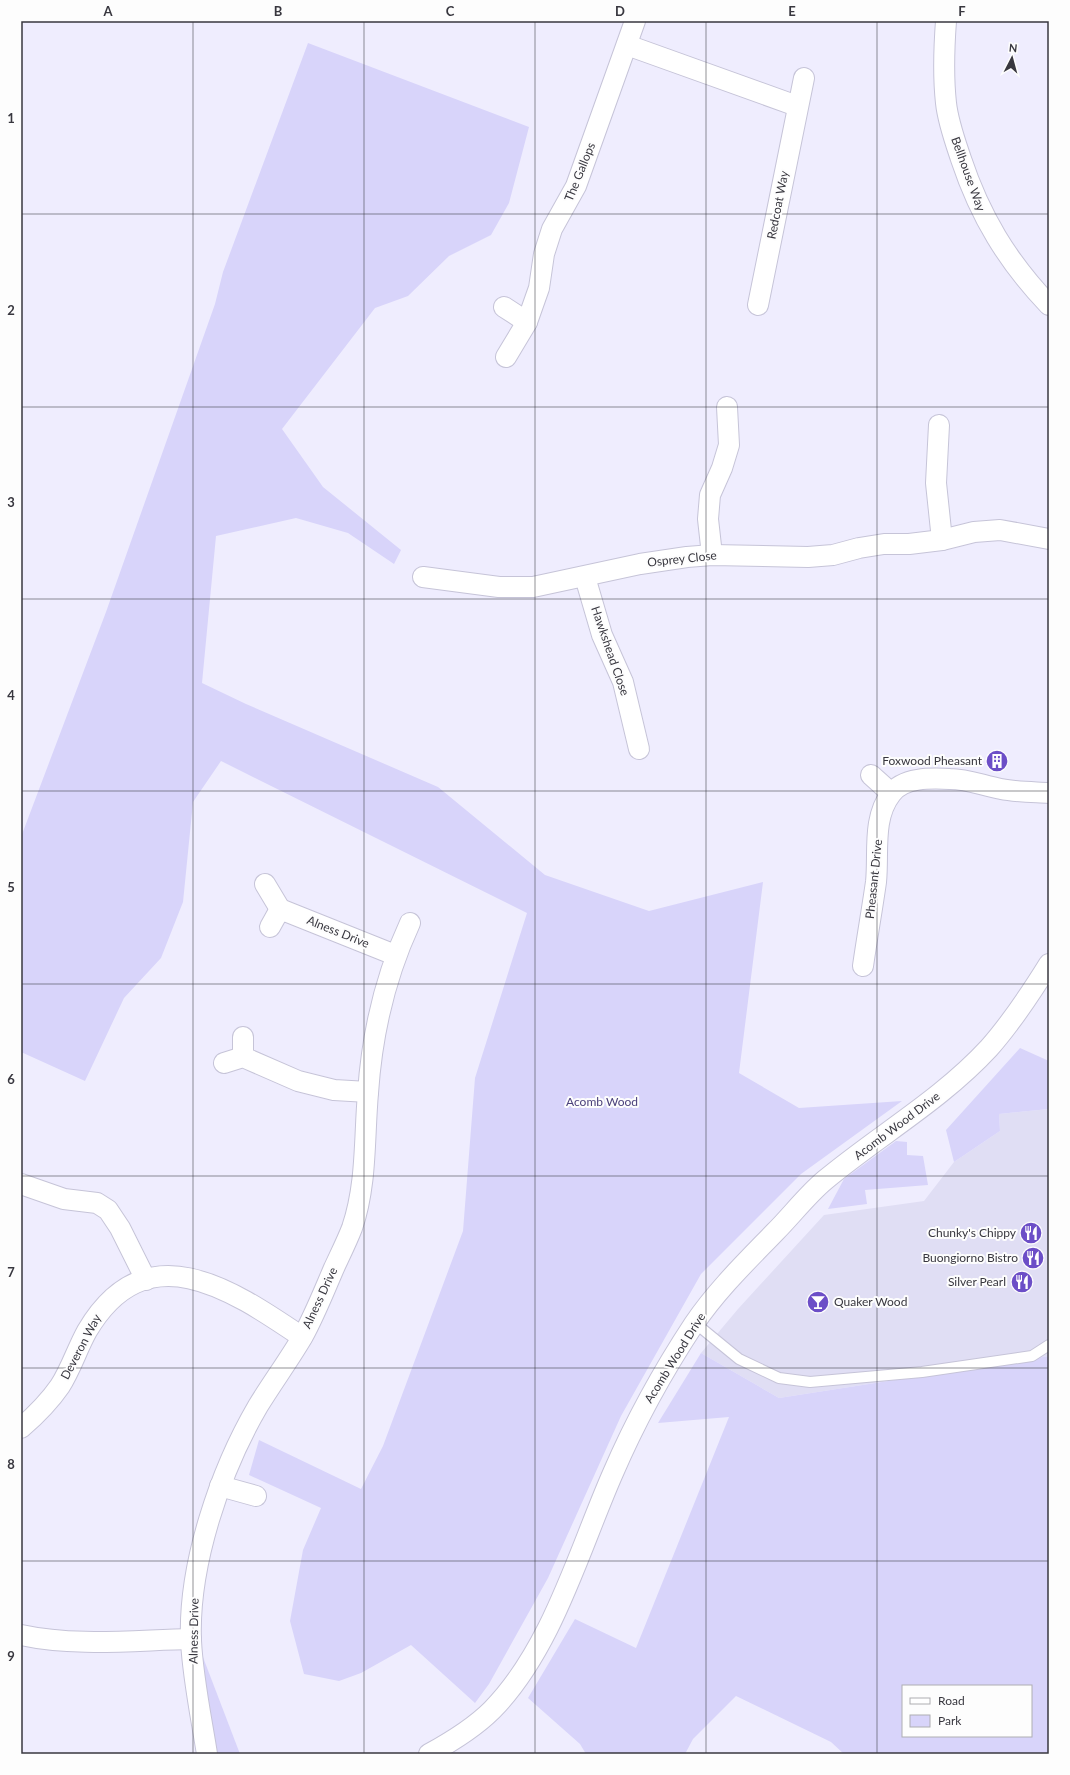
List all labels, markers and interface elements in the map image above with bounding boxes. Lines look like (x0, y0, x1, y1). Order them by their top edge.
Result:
text: A (102, 3, 113, 19)
text: B (274, 3, 283, 19)
text: C (446, 3, 455, 19)
text: D (615, 3, 625, 19)
text: E (788, 3, 796, 19)
text: F (958, 3, 966, 19)
north arrow (992, 38, 1032, 78)
text: N (1008, 41, 1018, 54)
text: 1 (7, 110, 15, 126)
street label: Bellhouse Way (948, 135, 989, 214)
street label: The Gallops (561, 140, 598, 203)
street label: Redcoat Way (764, 169, 792, 240)
text: 2 (7, 302, 15, 318)
text: 3 (7, 494, 15, 510)
street label: Osprey Close (646, 547, 717, 570)
street label: Hawkshead Close (588, 604, 633, 698)
text: 4 (7, 687, 15, 703)
building icon: Foxwood Pheasant (984, 748, 1010, 774)
place label: Foxwood Pheasant (882, 753, 983, 768)
street label: Pheasant Drive (862, 838, 885, 919)
text: 5 (7, 879, 15, 895)
street label: Alness Drive (305, 912, 372, 951)
text: 6 (7, 1071, 15, 1087)
street label: Acomb Wood Drive (851, 1088, 943, 1163)
park label: Acomb Wood (566, 1094, 638, 1109)
restaurant icon: Chunky's Chippy (1018, 1220, 1044, 1246)
place label: Chunky's Chippy (928, 1225, 1017, 1240)
restaurant icon: Buongiorno Bistro (1020, 1245, 1046, 1271)
place label: Buongiorno Bistro (922, 1250, 1018, 1265)
text: 7 (7, 1264, 15, 1280)
street label: Alness Drive (299, 1265, 340, 1331)
restaurant icon: Silver Pearl (1009, 1269, 1035, 1295)
place label: Silver Pearl (948, 1274, 1006, 1289)
bar icon: Quaker Wood (805, 1289, 831, 1315)
place label: Quaker Wood (834, 1294, 907, 1309)
street label: Acomb Wood Drive (641, 1310, 708, 1406)
street label: Deveron Way (57, 1311, 104, 1382)
text: 8 (7, 1456, 15, 1472)
street label: Alness Drive (185, 1598, 202, 1664)
text: 9 (7, 1648, 15, 1664)
legend (902, 1685, 1032, 1737)
text: Road (938, 1693, 965, 1708)
text: Park (938, 1713, 962, 1728)

